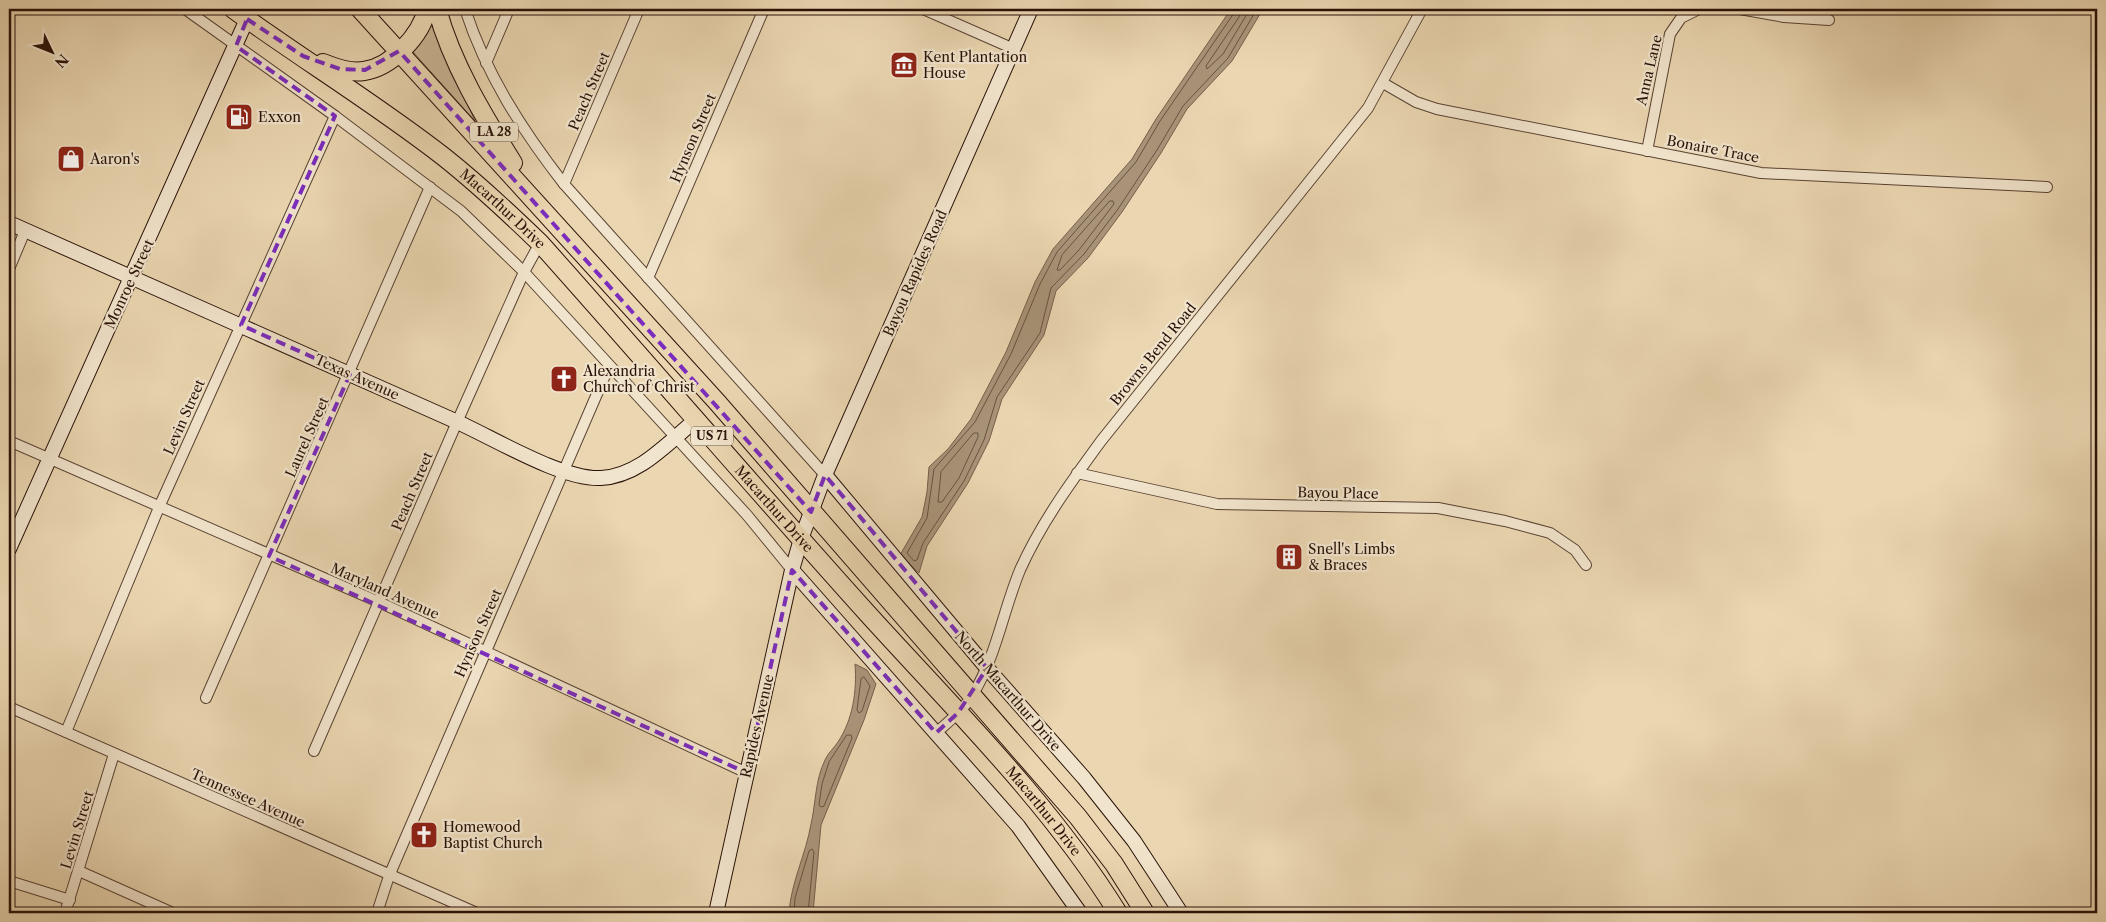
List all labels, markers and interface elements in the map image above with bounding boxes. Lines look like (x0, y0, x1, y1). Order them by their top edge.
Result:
north arrow (28, 28, 78, 78)
street label: Anna Lane (1632, 33, 1666, 108)
place label: Kent Plantation House (923, 48, 1027, 82)
street label: Peach Street (564, 49, 614, 133)
text: N (51, 50, 72, 71)
museum icon: Kent Plantation House (889, 50, 919, 80)
street label: Hynson Street (666, 91, 720, 185)
fuel station icon: Exxon (224, 102, 254, 132)
place label: Exxon (258, 108, 301, 126)
road number: LA 28 (470, 122, 518, 142)
street label: Bonaire Trace (1665, 131, 1761, 167)
shop icon: Aaron's (56, 144, 86, 174)
place label: Aaron's (89, 150, 140, 168)
street label: Macarthur Drive (456, 165, 550, 252)
street label: Bayou Rapides Road (879, 207, 951, 339)
street label: Monroe Street (100, 236, 158, 332)
street label: Browns Bend Road (1106, 299, 1200, 409)
street label: Texas Avenue (312, 350, 402, 404)
place label: Alexandria Church of Christ (582, 362, 695, 396)
church icon: Alexandria Church of Christ (549, 364, 579, 394)
street label: Levin Street (159, 376, 209, 458)
street label: Laurel Street (281, 394, 333, 480)
road number: US 71 (691, 426, 733, 446)
street label: Peach Street (387, 449, 437, 533)
street label: Macarthur Drive (731, 462, 818, 556)
street label: Bayou Place (1297, 483, 1379, 503)
place label: Snell's Limbs & Braces (1308, 540, 1395, 574)
building icon: Snell's Limbs & Braces (1274, 542, 1304, 572)
street label: Maryland Avenue (328, 559, 442, 623)
street label: Hynson Street (450, 586, 506, 680)
street label: North Macarthur Drive (951, 627, 1065, 755)
street label: Rapides Avenue (736, 672, 778, 780)
street label: Macarthur Drive (1002, 763, 1085, 860)
street label: Tennessee Avenue (188, 765, 308, 831)
street label: Levin Street (57, 789, 97, 871)
place label: Homewood Baptist Church (443, 818, 543, 852)
church icon: Homewood Baptist Church (409, 820, 439, 850)

